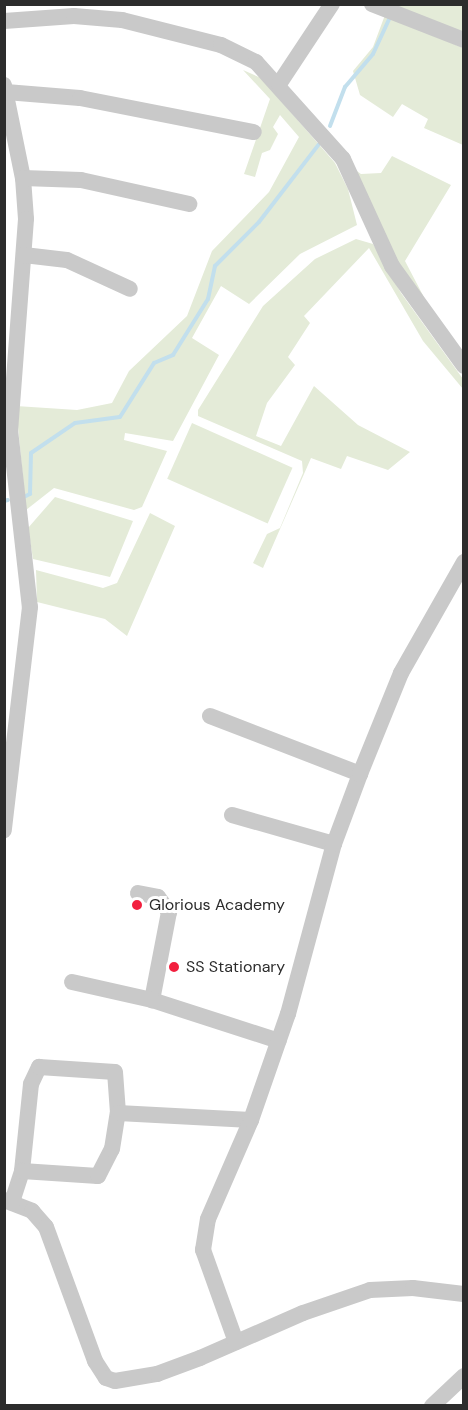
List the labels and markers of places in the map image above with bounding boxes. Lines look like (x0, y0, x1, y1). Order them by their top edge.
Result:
place label: Glorious Academy (149, 895, 285, 915)
marker: Glorious Academy (130, 898, 144, 912)
place label: SS Stationary (186, 957, 285, 977)
marker: SS Stationary (167, 960, 181, 974)

